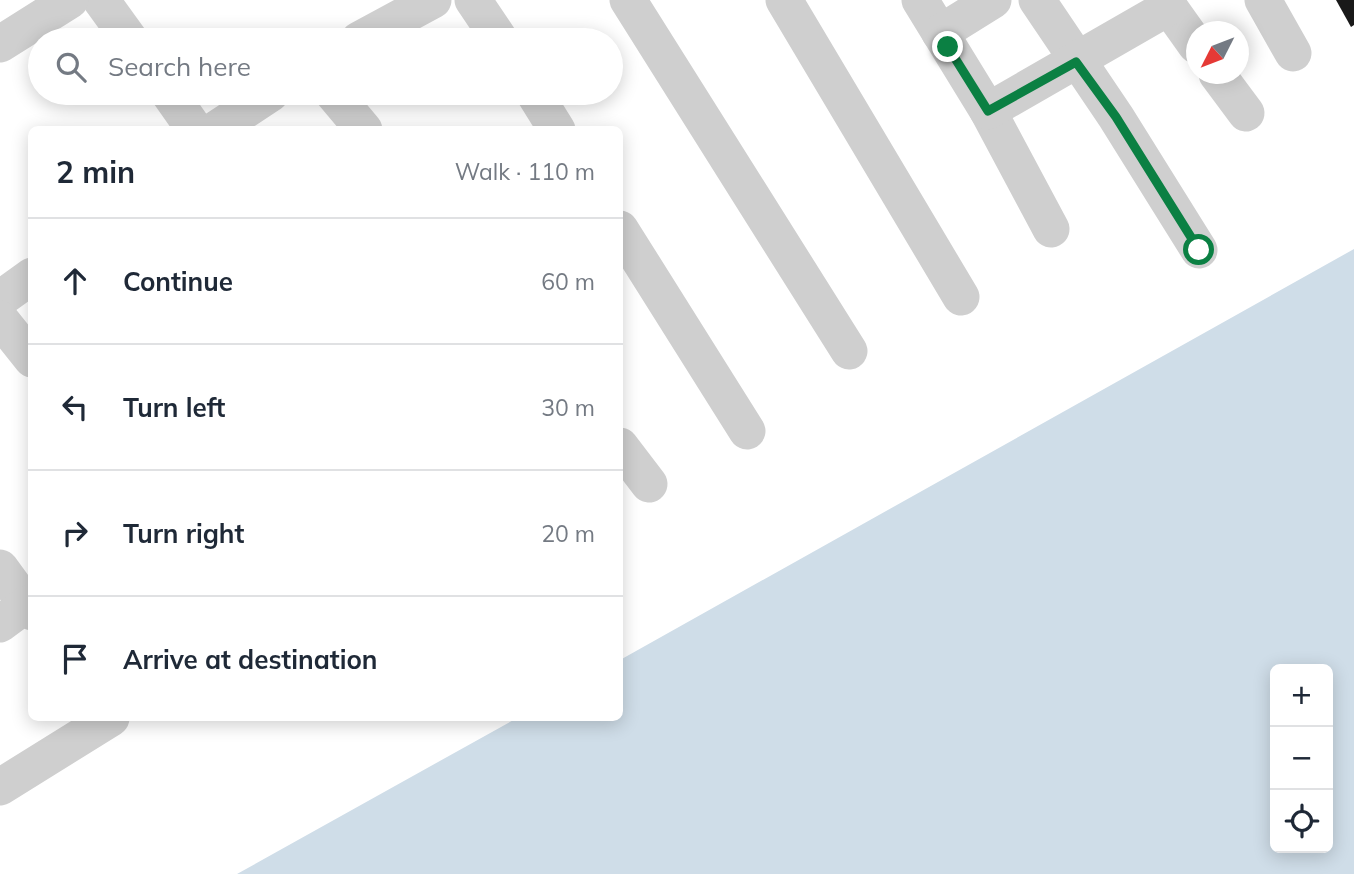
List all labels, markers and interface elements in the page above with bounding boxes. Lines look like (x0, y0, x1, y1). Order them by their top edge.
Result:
north arrow (1186, 21, 1249, 84)
search box (28, 28, 623, 105)
route end (932, 31, 963, 62)
icon: search (52, 48, 90, 86)
text: Search here (108, 50, 251, 83)
text: 2 min (56, 153, 135, 191)
text: Walk · 110 m (455, 157, 595, 186)
route start (1183, 234, 1214, 265)
icon: ahead (56, 262, 94, 300)
text: Continue (123, 265, 233, 298)
text: 60 m (541, 267, 595, 296)
icon: left (56, 388, 94, 426)
text: Turn left (123, 391, 225, 424)
text: 30 m (541, 393, 595, 422)
icon: right (56, 514, 94, 552)
text: Turn right (123, 517, 244, 550)
text: 20 m (541, 519, 595, 548)
icon: arrive (56, 640, 94, 678)
text: Arrive at destination (123, 643, 378, 676)
map controls (1270, 664, 1333, 853)
button: + (1270, 664, 1333, 727)
button: − (1270, 727, 1333, 790)
button: locate (1270, 790, 1333, 853)

